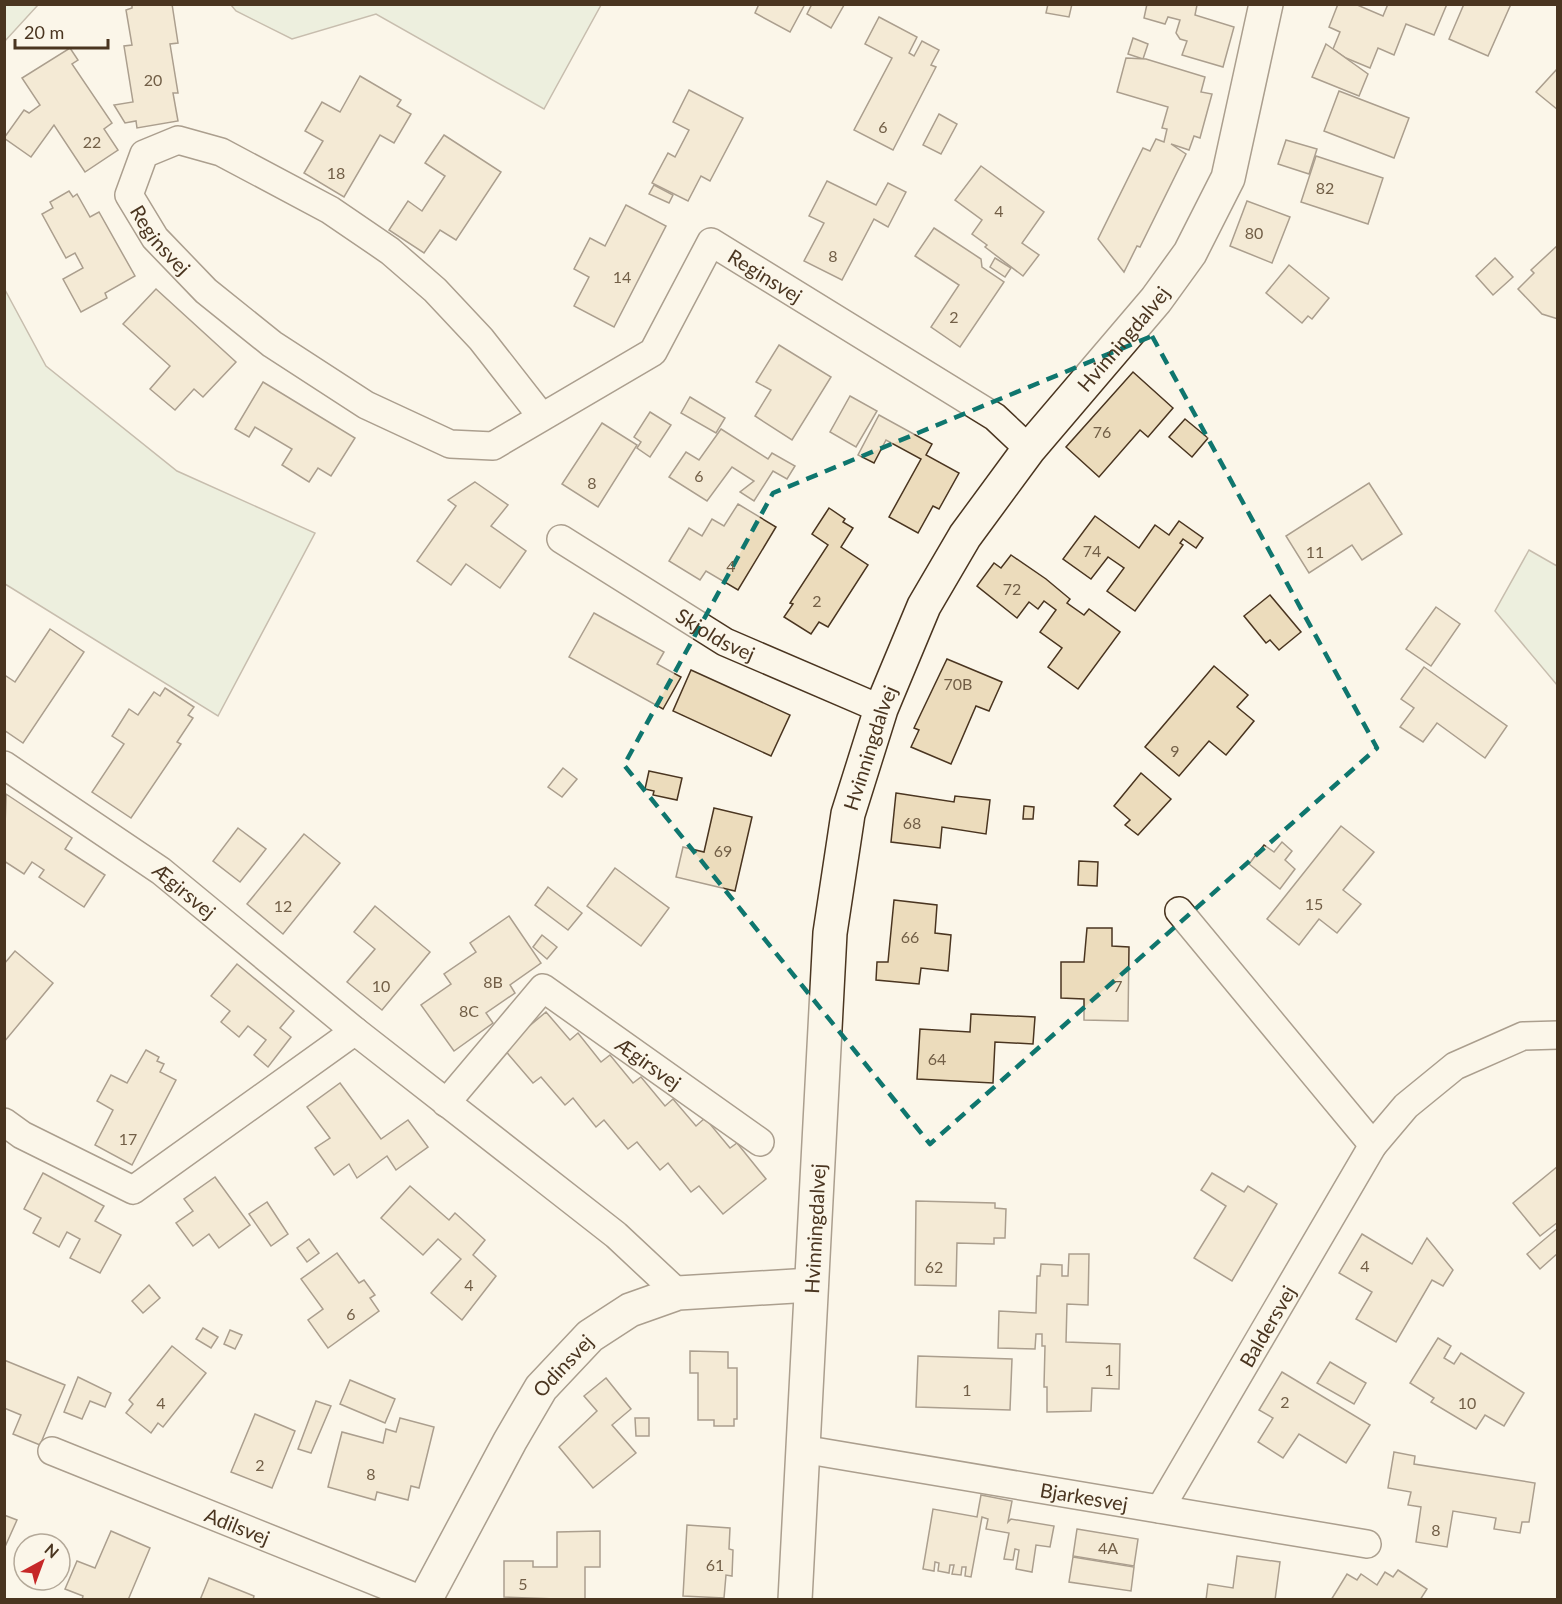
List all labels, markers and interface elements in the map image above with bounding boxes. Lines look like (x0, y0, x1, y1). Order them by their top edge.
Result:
scale bar (15, 12, 108, 50)
text: 20 m (24, 21, 64, 43)
house number: 20 (144, 70, 162, 89)
house number: 6 (878, 117, 888, 136)
house number: 22 (83, 132, 101, 151)
house number: 18 (327, 163, 345, 182)
house number: 82 (1316, 178, 1334, 197)
street label: Reginsvej (126, 200, 196, 280)
house number: 4 (994, 201, 1004, 220)
house number: 80 (1245, 223, 1263, 242)
street label: Reginsvej (724, 244, 807, 307)
house number: 8 (828, 246, 838, 265)
house number: 14 (613, 267, 631, 286)
street label: Hvinningdalvej (1072, 281, 1174, 396)
house number: 2 (949, 307, 959, 326)
house number: 76 (1093, 422, 1111, 441)
house number: 6 (694, 466, 704, 485)
house number: 8 (587, 473, 597, 492)
house number: 74 (1083, 541, 1101, 560)
house number: 11 (1306, 542, 1324, 561)
house number: 4 (726, 556, 736, 575)
house number: 72 (1003, 579, 1021, 598)
house number: 2 (812, 591, 822, 610)
street label: Skjoldsvej (672, 603, 759, 666)
house number: 70B (944, 674, 972, 693)
street label: Hvinningdalvej (838, 682, 902, 813)
house number: 9 (1170, 741, 1180, 760)
house number: 68 (903, 813, 921, 832)
house number: 69 (714, 841, 732, 860)
street label: Ægirsvej (147, 857, 221, 923)
house number: 15 (1305, 894, 1323, 913)
house number: 12 (274, 896, 292, 915)
house number: 66 (901, 927, 919, 946)
house number: 8B (483, 972, 503, 991)
house number: 10 (372, 976, 390, 995)
house number: 7 (1113, 976, 1123, 995)
house number: 8C (459, 1001, 479, 1020)
street label: Ægirsvej (610, 1031, 686, 1094)
house number: 64 (928, 1049, 946, 1068)
house number: 17 (119, 1129, 137, 1148)
street label: Hvinningdalvej (799, 1163, 830, 1294)
house number: 4 (1360, 1256, 1370, 1275)
house number: 62 (925, 1257, 943, 1276)
house number: 4 (464, 1275, 474, 1294)
street label: Baldersvej (1234, 1281, 1300, 1371)
house number: 6 (346, 1304, 356, 1323)
street label: Odinsvej (527, 1329, 598, 1401)
house number: 1 (1104, 1360, 1114, 1379)
house number: 1 (962, 1380, 972, 1399)
house number: 2 (1280, 1392, 1290, 1411)
house number: 4 (156, 1393, 166, 1412)
house number: 10 (1458, 1393, 1476, 1412)
house number: 2 (255, 1455, 265, 1474)
house number: 8 (366, 1464, 376, 1483)
street label: Bjarkesvej (1038, 1477, 1130, 1516)
street label: Adilsvej (201, 1502, 274, 1550)
house number: 8 (1431, 1520, 1441, 1539)
north arrow (12, 1532, 72, 1592)
house number: 4A (1098, 1538, 1118, 1557)
text: N (41, 1539, 63, 1562)
house number: 61 (706, 1555, 724, 1574)
house number: 5 (518, 1574, 528, 1593)

